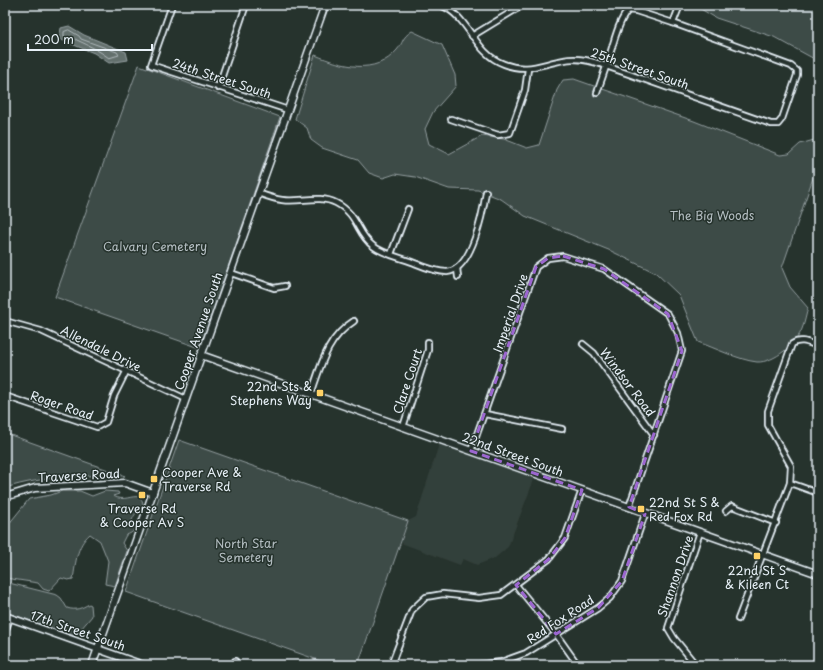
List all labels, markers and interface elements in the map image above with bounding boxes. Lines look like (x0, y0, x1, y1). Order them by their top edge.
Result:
scale bar (28, 26, 152, 52)
text: 200 m (34, 30, 74, 48)
street label: 25th Street South (588, 43, 692, 93)
street label: 24th Street South (170, 54, 274, 102)
park label: The Big Woods (670, 206, 755, 224)
park label: Calvary Cemetery (103, 237, 207, 255)
street label: Cooper Avenue South (169, 270, 227, 392)
street label: Imperial Drive (488, 271, 532, 355)
street label: Allendale Drive (58, 321, 144, 375)
street label: Windsor Road (596, 344, 660, 420)
street label: Clare Court (388, 346, 426, 416)
place label: 22nd Sts & Stephens Way (230, 377, 312, 409)
street label: Roger Road (28, 386, 96, 424)
marker: 22nd Sts & Stephens Way (315, 388, 325, 398)
street label: 22nd Street South (460, 427, 566, 481)
place label: Cooper Ave & Traverse Rd (162, 463, 242, 495)
street label: Traverse Road (37, 464, 121, 486)
marker: Cooper Ave & Traverse Rd (149, 474, 159, 484)
marker: Traverse Rd & Cooper Av S (137, 490, 147, 500)
place label: 22nd St S & Red Fox Rd (649, 493, 720, 525)
place label: Traverse Rd & Cooper Av S (100, 499, 184, 531)
marker: 22nd St S & Red Fox Rd (636, 504, 646, 514)
street label: Shannon Drive (653, 533, 697, 619)
park label: North Star Semetery (215, 534, 277, 566)
marker: 22nd St S & Kileen Ct (752, 551, 762, 561)
place label: 22nd St S & Kileen Ct (725, 561, 789, 593)
street label: Red Fox Road (523, 590, 597, 648)
street label: 17th Street South (28, 605, 128, 655)

